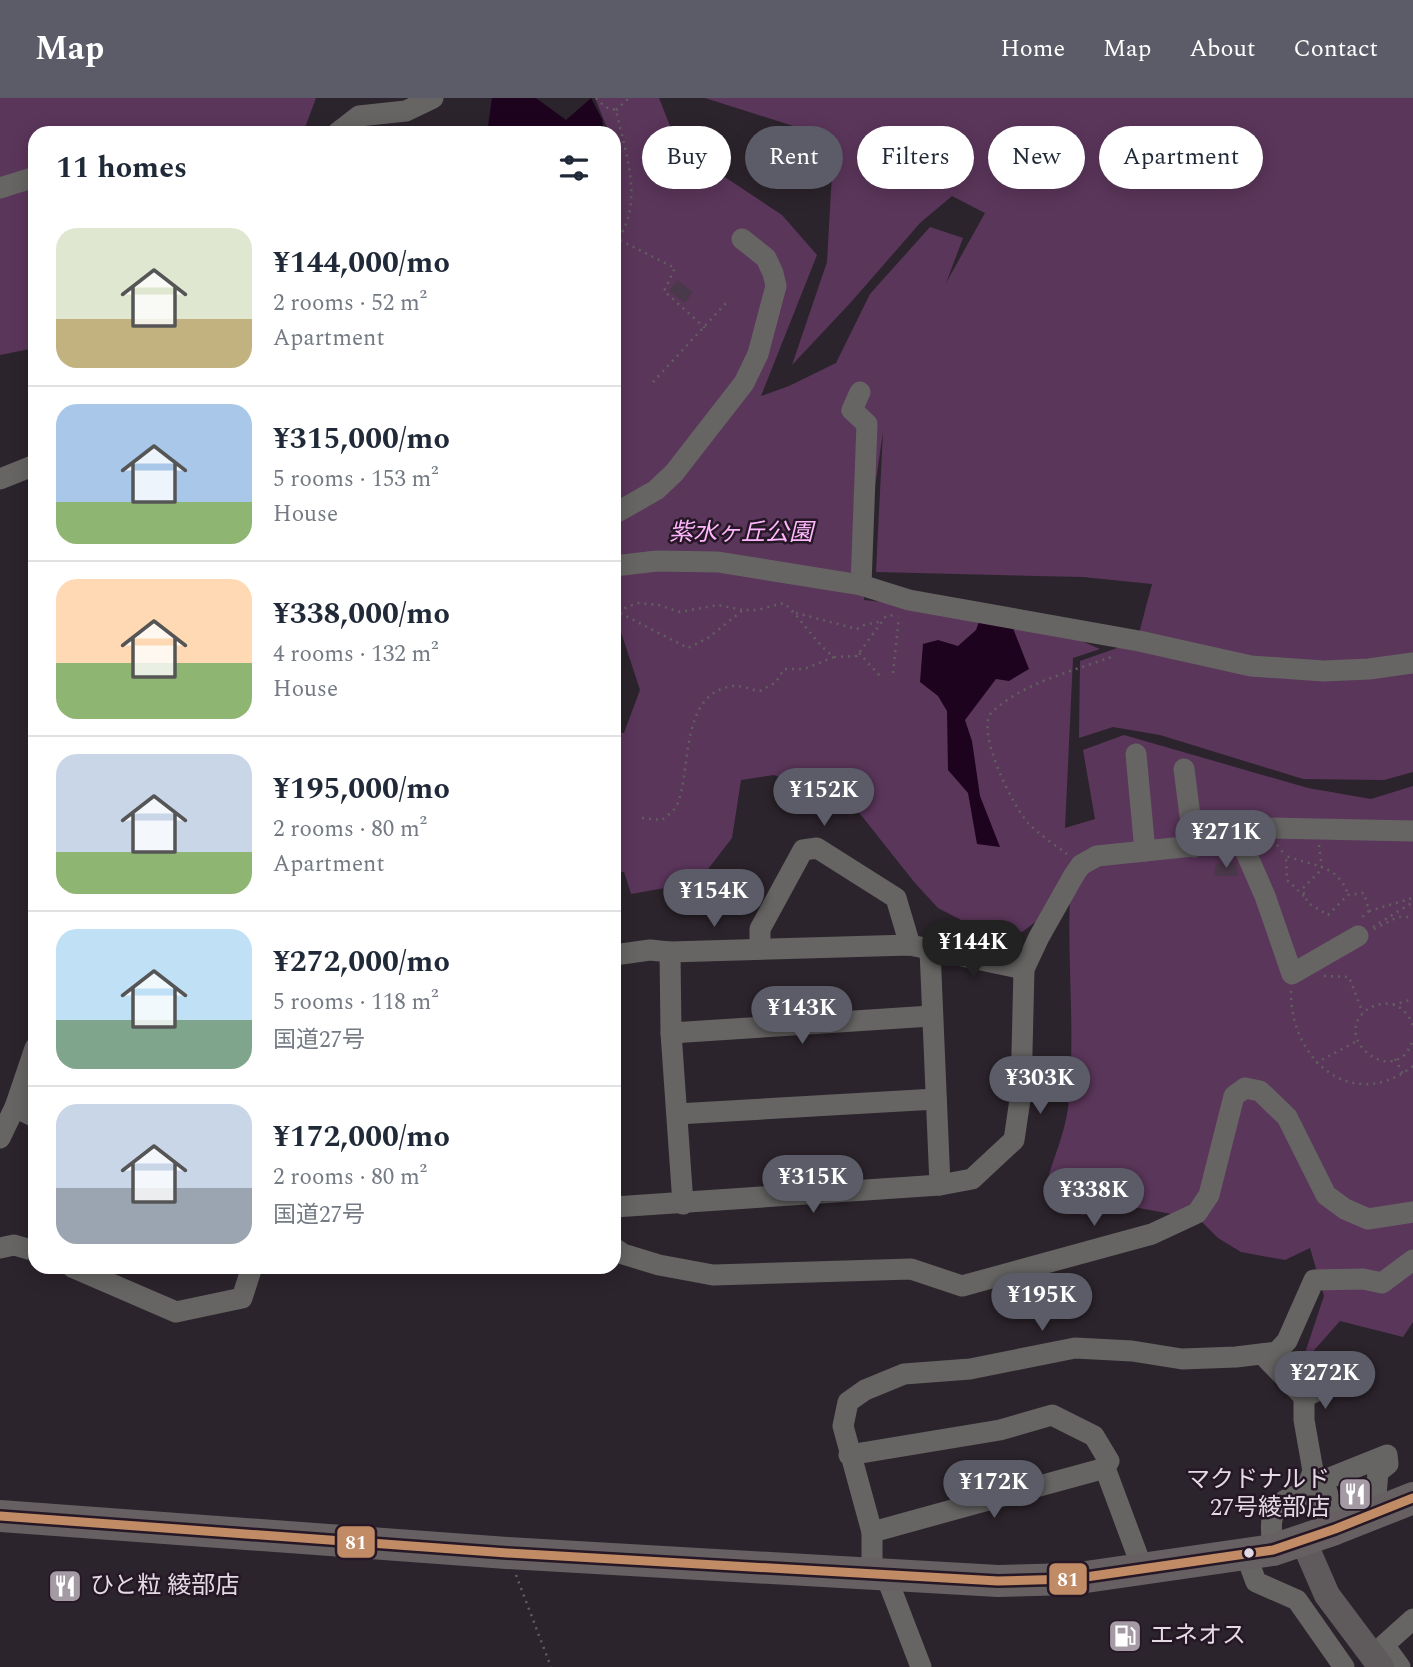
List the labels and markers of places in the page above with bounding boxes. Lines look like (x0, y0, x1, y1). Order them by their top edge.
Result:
pin: ¥152K (775, 768, 873, 828)
pin: ¥271K (1177, 810, 1275, 870)
pin: ¥154K (665, 870, 763, 929)
pin: ¥144K (924, 920, 1022, 980)
pin: ¥143K (753, 986, 851, 1046)
pin: ¥303K (991, 1056, 1089, 1116)
pin: ¥315K (764, 1156, 862, 1215)
pin: ¥338K (1045, 1168, 1143, 1228)
pin: ¥195K (993, 1274, 1091, 1333)
pin: ¥272K (1276, 1352, 1374, 1411)
pin: ¥172K (945, 1460, 1043, 1520)
place label: マクドナルド 27号綾部店 (1186, 1462, 1330, 1526)
restaurant icon: マクドナルド 27号綾部店 (1336, 1475, 1374, 1513)
unlabelled marker (1242, 1546, 1256, 1560)
restaurant icon: ひと粒 綾部店 (46, 1567, 84, 1605)
place label: ひと粒 綾部店 (90, 1568, 239, 1604)
fuel station icon: エネオス (1106, 1617, 1144, 1655)
place label: エネオス (1150, 1618, 1246, 1654)

